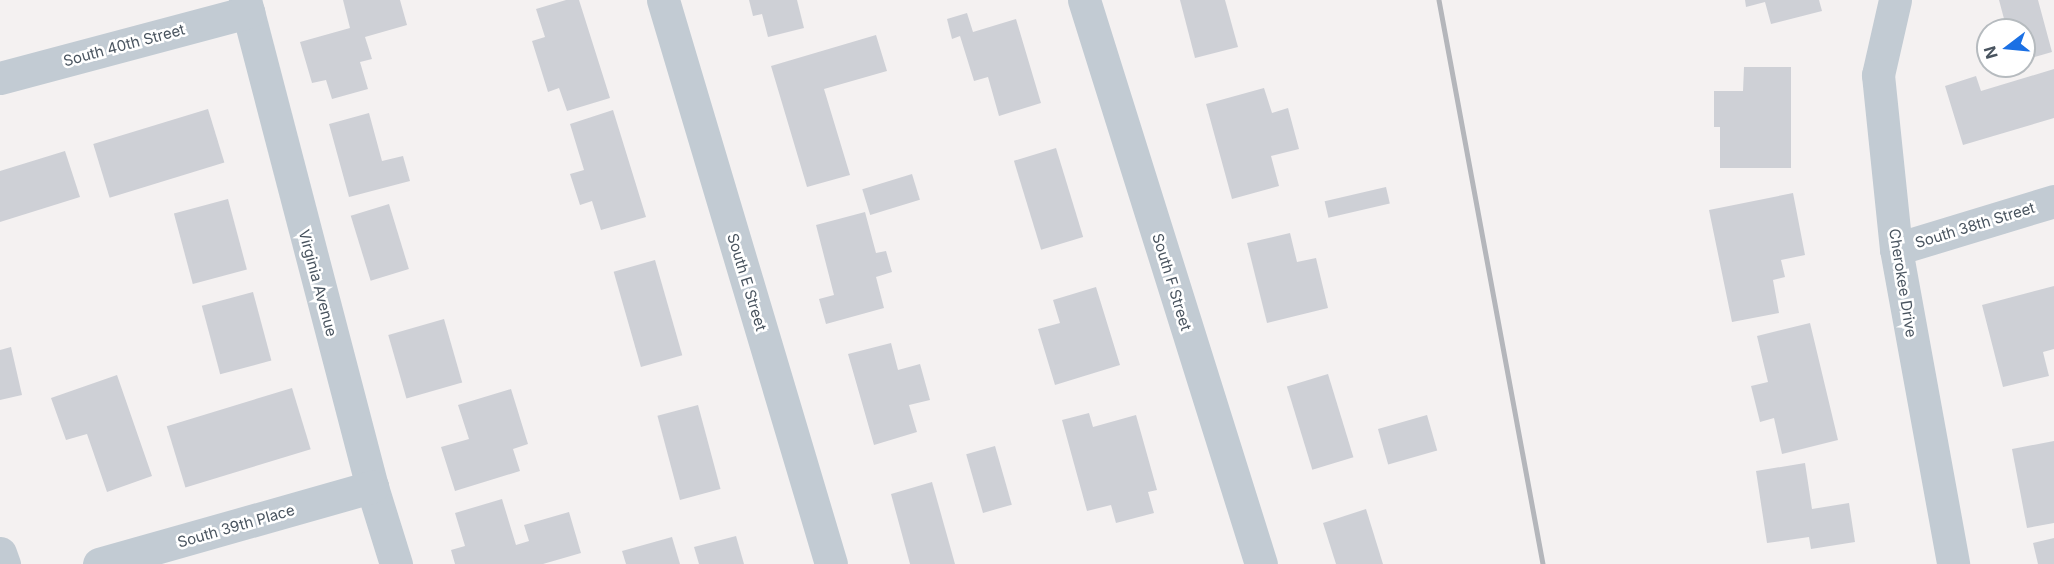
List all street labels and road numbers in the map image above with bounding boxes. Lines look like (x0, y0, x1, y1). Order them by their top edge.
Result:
street label: South 40th Street (61, 20, 187, 70)
street label: South 38th Street (1913, 198, 2037, 252)
street label: Cherokee Drive (1886, 227, 1920, 339)
street label: Virginia Avenue (295, 228, 341, 338)
street label: South E Street (724, 231, 770, 333)
street label: South F Street (1149, 231, 1195, 333)
street label: South 39th Place (175, 501, 297, 551)

